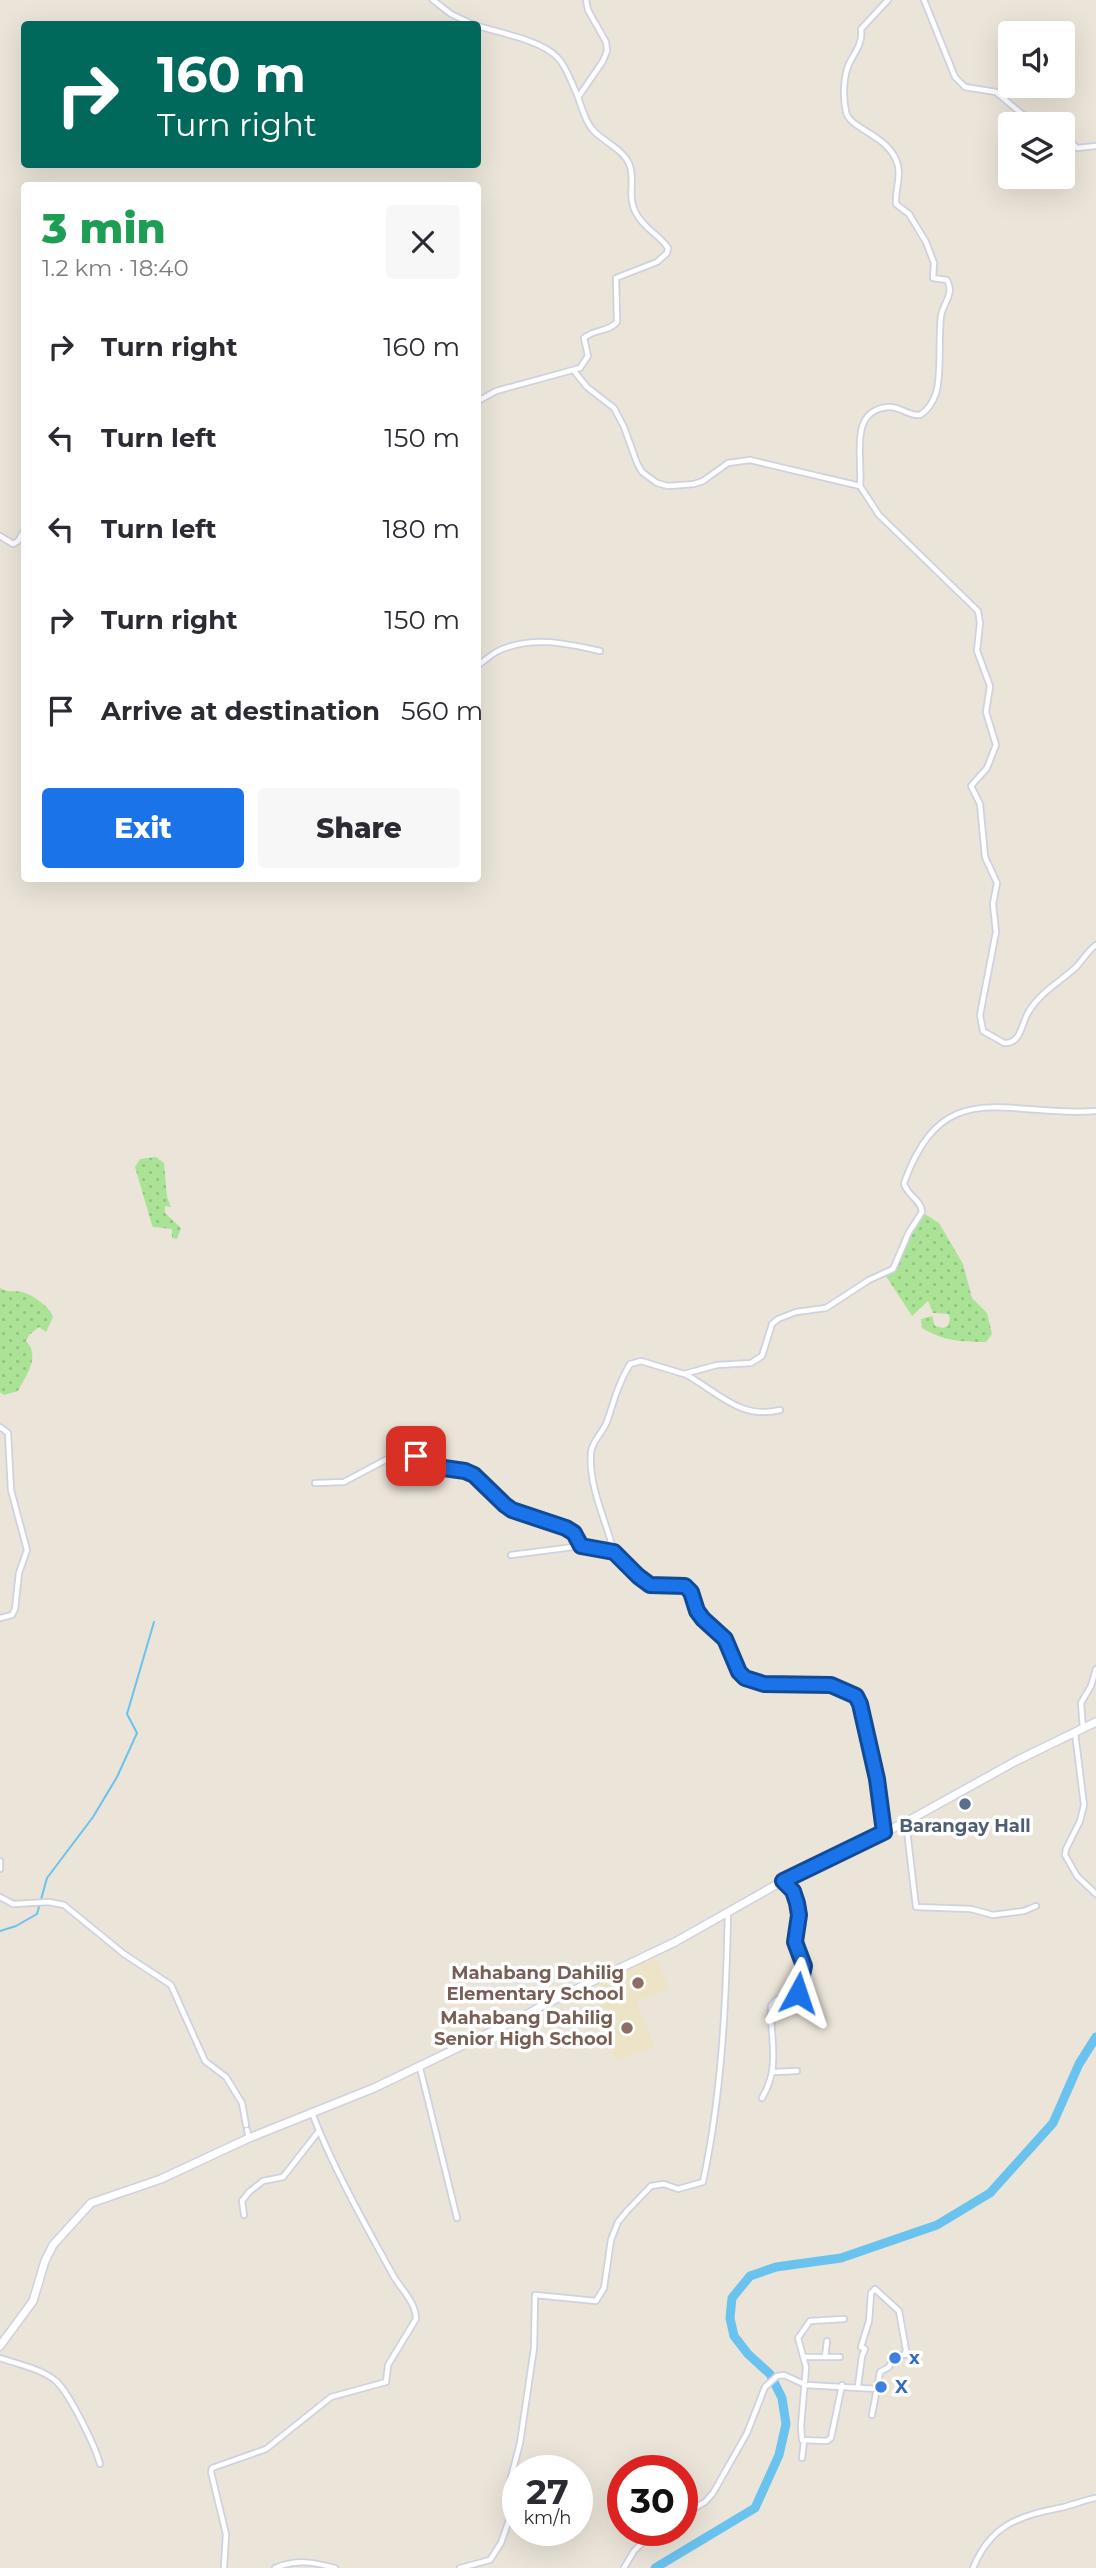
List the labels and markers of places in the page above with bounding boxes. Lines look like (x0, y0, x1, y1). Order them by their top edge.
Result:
pin (386, 1426, 446, 1486)
marker: Barangay Hall (957, 1796, 973, 1812)
place label: Barangay Hall (899, 1815, 1031, 1837)
place label: Mahabang Dahilig Elementary School (447, 1962, 624, 2005)
marker: Mahabang Dahilig Elementary School (630, 1975, 646, 1991)
place label: Mahabang Dahilig Senior High School (434, 2007, 613, 2050)
marker: Mahabang Dahilig Senior High School (619, 2020, 635, 2036)
place label: x (909, 2347, 920, 2369)
marker: x (887, 2350, 903, 2366)
place label: X (895, 2376, 908, 2398)
marker: X (873, 2379, 889, 2395)

